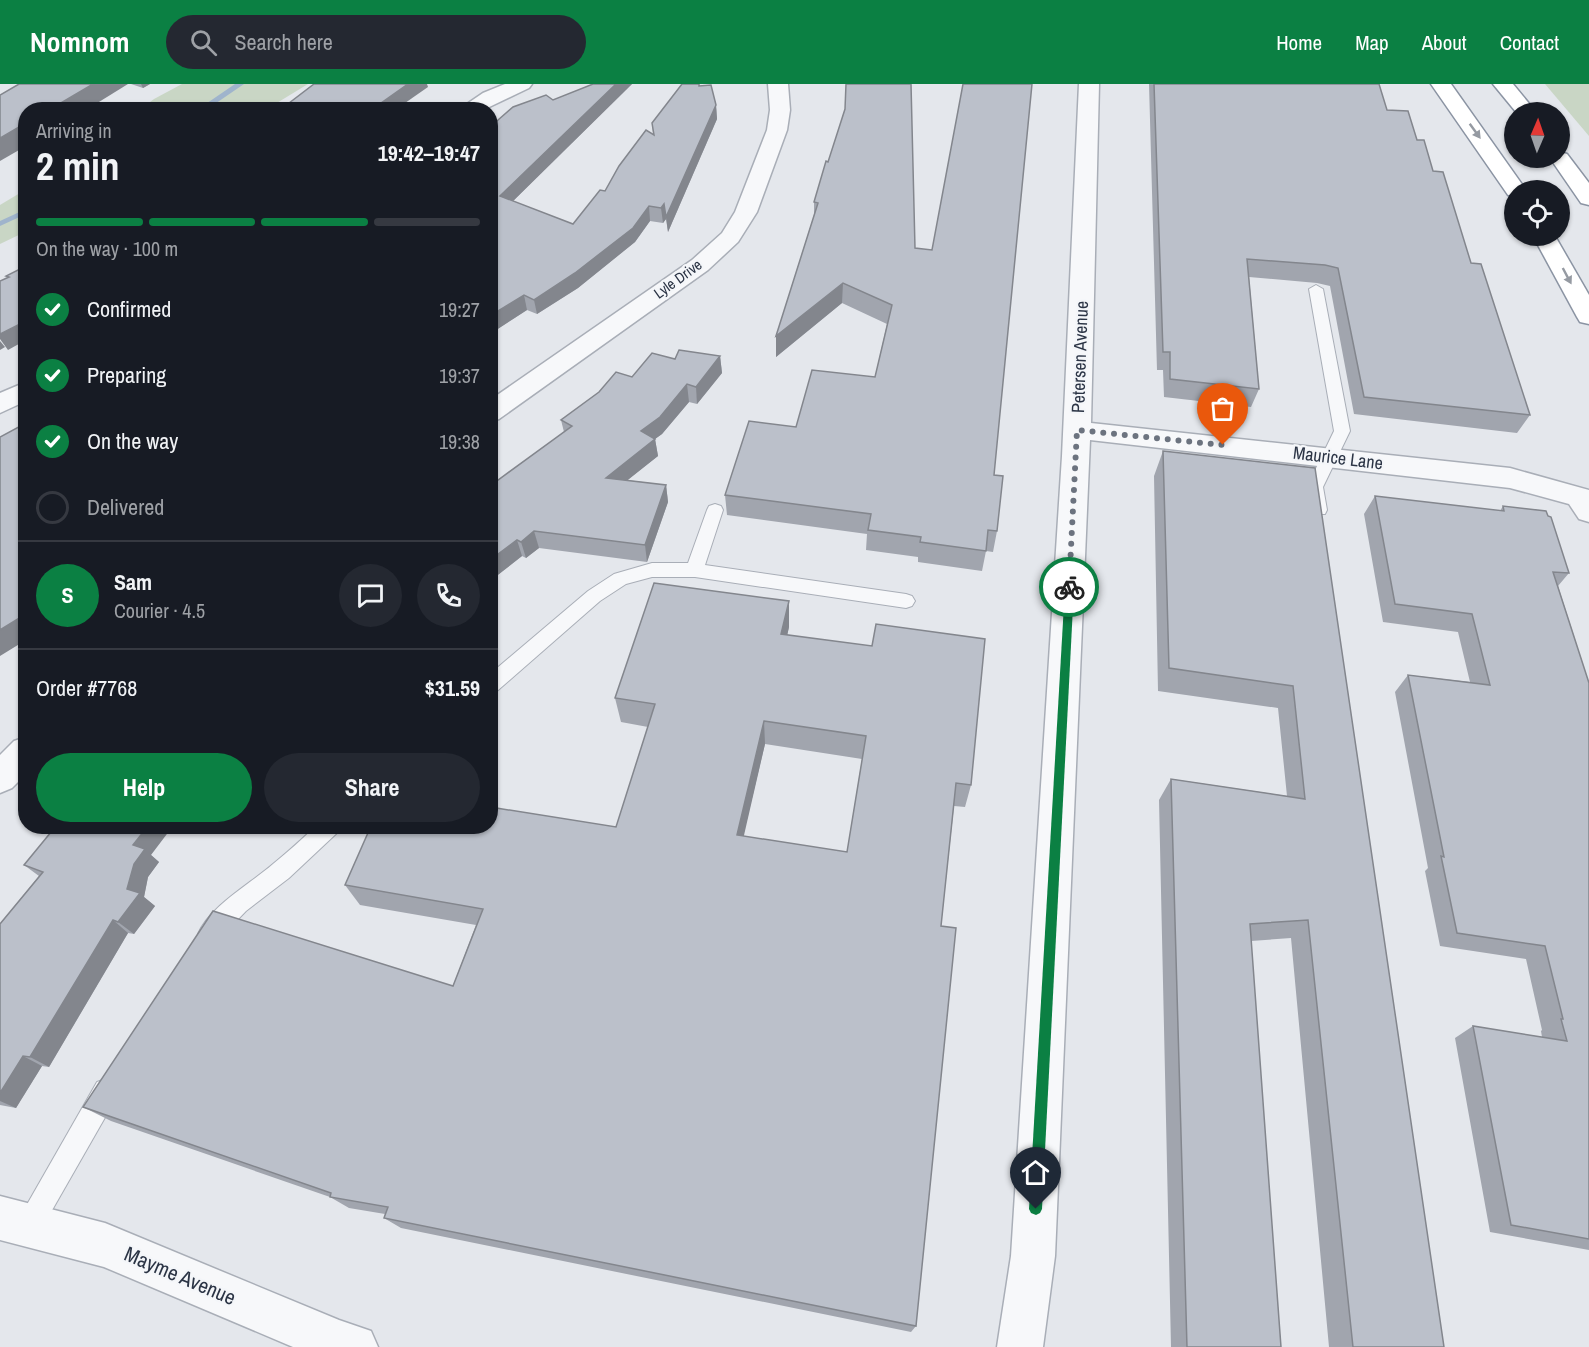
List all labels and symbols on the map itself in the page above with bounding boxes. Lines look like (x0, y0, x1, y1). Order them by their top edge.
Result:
north arrow (1504, 102, 1570, 168)
one-way arrow (1469, 124, 1481, 139)
street label: Lyle Drive (649, 254, 706, 303)
one-way arrow (1562, 268, 1572, 285)
street label: Petersen Avenue (1065, 300, 1094, 413)
pin (1197, 383, 1248, 445)
street label: Maurice Lane (1292, 440, 1384, 475)
courier (1039, 557, 1099, 617)
pin (1010, 1147, 1061, 1209)
street label: Mayme Avenue (120, 1239, 240, 1312)

